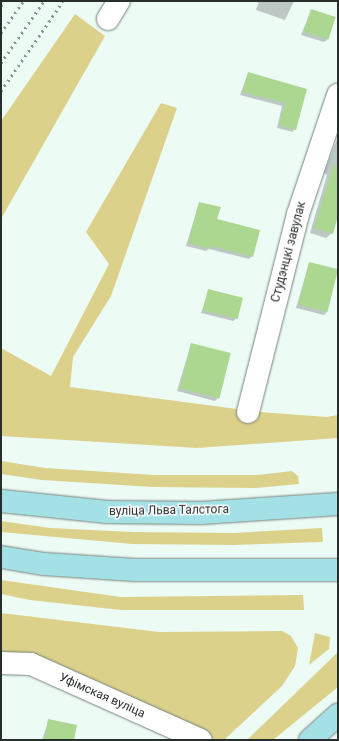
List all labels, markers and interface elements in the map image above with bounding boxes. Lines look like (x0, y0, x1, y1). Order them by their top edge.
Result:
street label: Студэнцкі завулак (269, 200, 309, 304)
street label: вуліца Льва Талстога (109, 503, 229, 519)
street label: Уфімская вуліца (57, 671, 147, 721)

